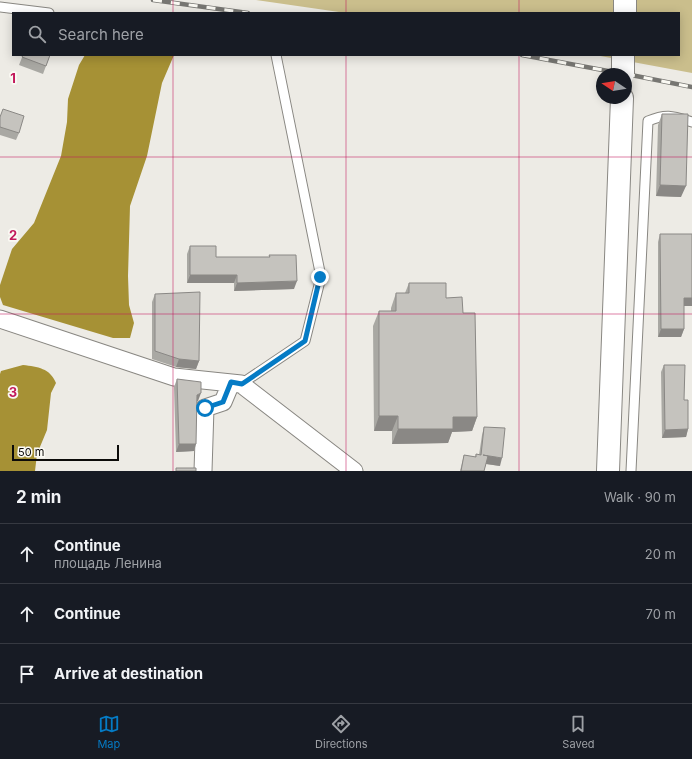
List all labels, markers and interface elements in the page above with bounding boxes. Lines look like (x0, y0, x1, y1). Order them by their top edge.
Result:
search box (12, 12, 680, 56)
icon: search (26, 23, 48, 45)
text: Search here (58, 25, 144, 44)
north arrow (596, 68, 632, 104)
text: 1 (10, 70, 16, 86)
text: 2 (9, 227, 17, 243)
route end (311, 268, 329, 286)
text: 3 (9, 384, 17, 400)
route start (196, 399, 214, 417)
scale bar (12, 443, 119, 462)
text: 50 m (18, 445, 44, 459)
text: 2 min (16, 487, 61, 507)
text: Walk · 90 m (604, 489, 676, 505)
text: Continue (54, 536, 121, 555)
icon: ahead (16, 543, 38, 565)
text: 20 m (645, 546, 676, 562)
text: площадь Ленина (54, 555, 162, 571)
icon: ahead (16, 603, 38, 625)
text: Continue (54, 604, 121, 623)
text: 70 m (646, 606, 676, 622)
icon: arrive (16, 663, 38, 685)
text: Arrive at destination (54, 664, 203, 683)
tab: Map (97, 713, 120, 751)
tab: Directions (315, 713, 368, 751)
tab: Saved (562, 713, 595, 751)

